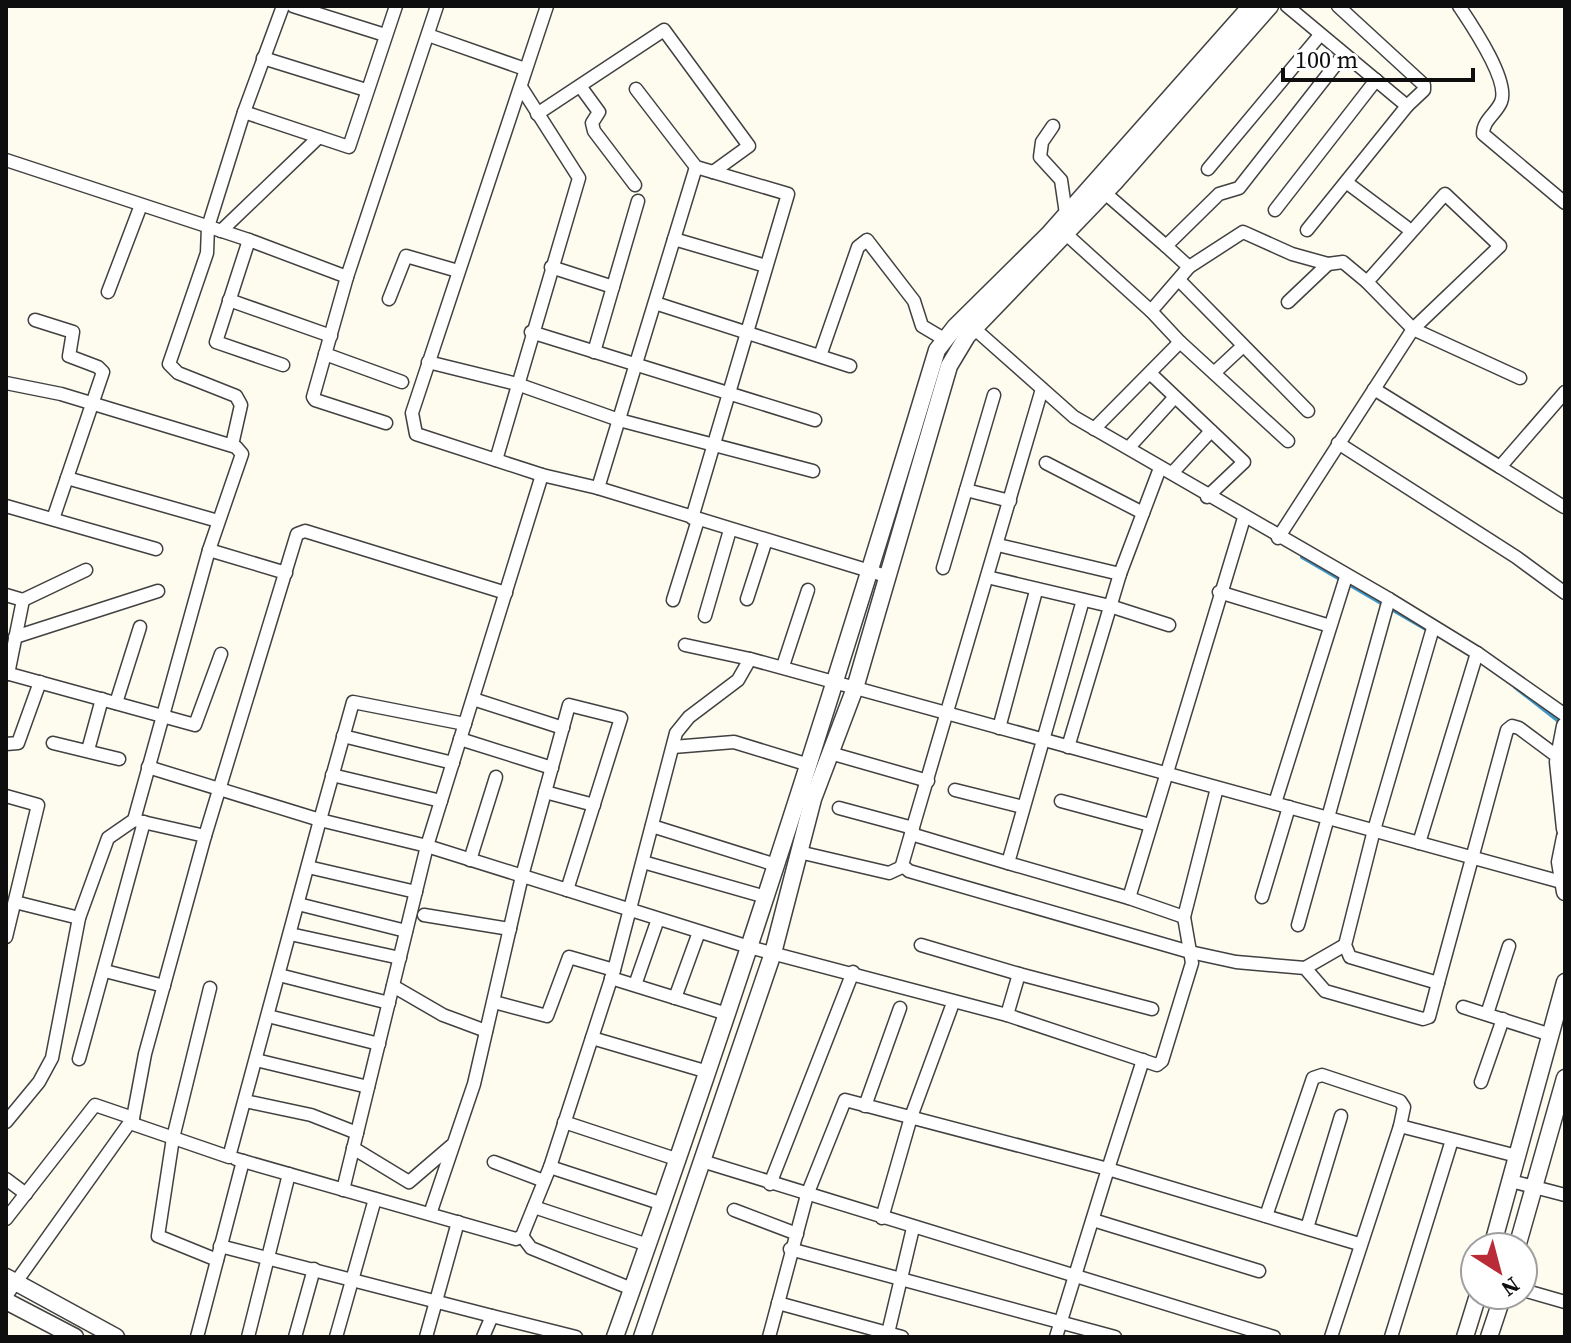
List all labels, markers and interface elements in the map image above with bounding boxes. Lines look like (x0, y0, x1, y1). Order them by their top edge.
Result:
scale bar (1283, 32, 1473, 82)
text: 100 m (1295, 43, 1358, 76)
north arrow (1459, 1231, 1539, 1311)
text: N (1495, 1270, 1526, 1304)

